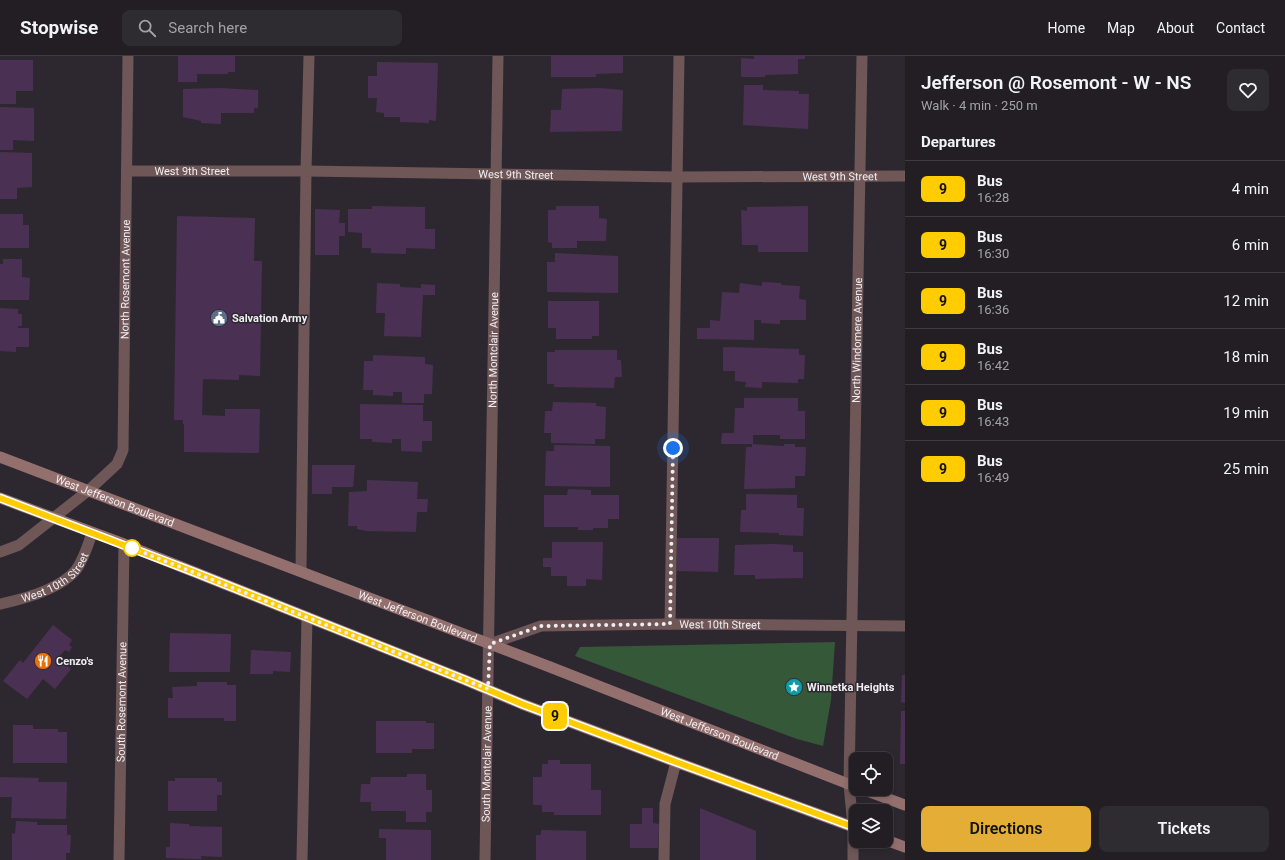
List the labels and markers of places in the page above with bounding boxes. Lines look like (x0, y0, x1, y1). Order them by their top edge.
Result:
public building icon: Salvation Army (209, 308, 229, 328)
place label: Salvation Army (232, 312, 308, 325)
unlabelled marker (123, 539, 141, 557)
restaurant icon: Cenzo's (33, 651, 53, 671)
place label: Cenzo's (56, 655, 94, 668)
place icon: Winnetka Heights (784, 677, 804, 697)
place label: Winnetka Heights (807, 681, 895, 694)

